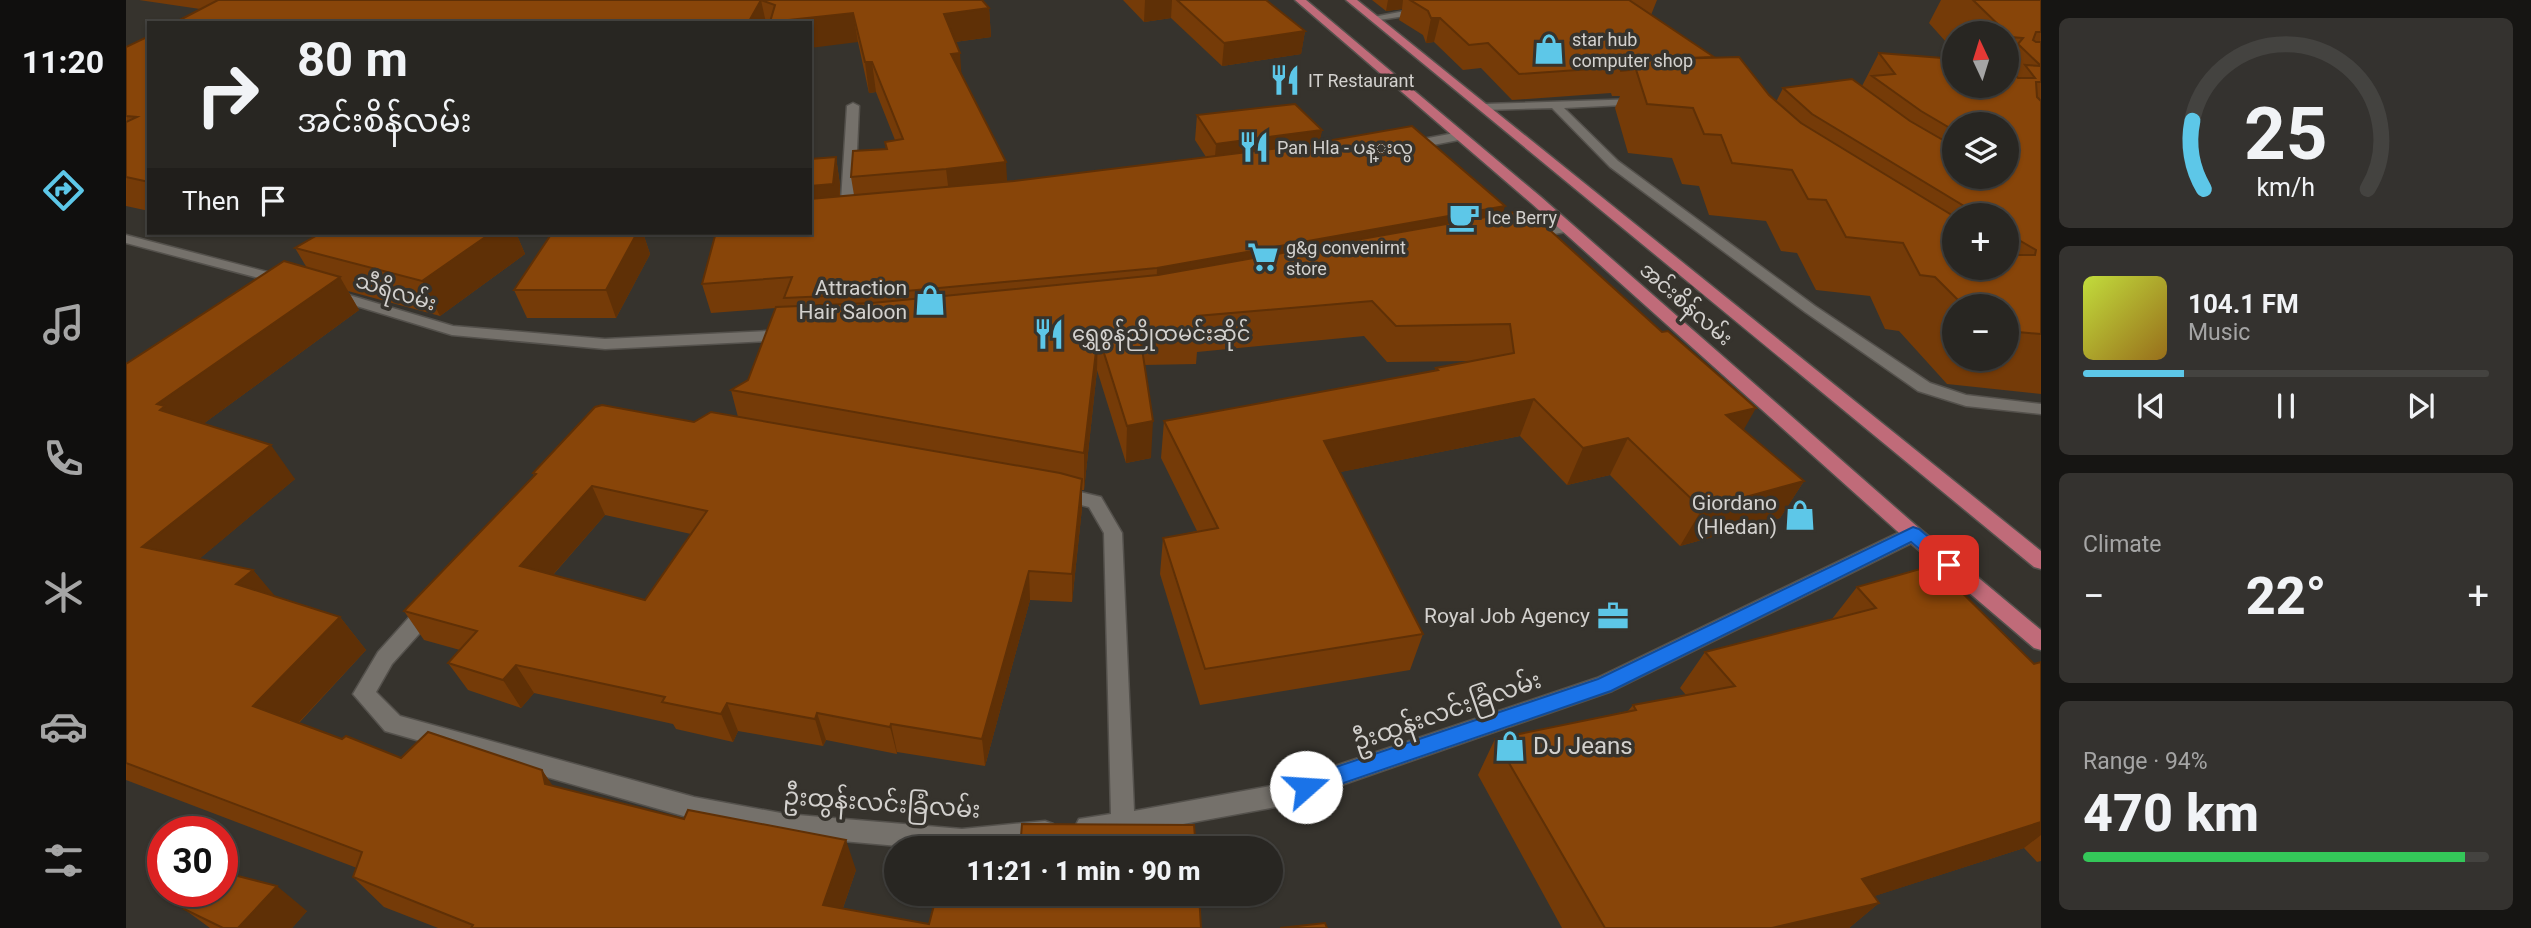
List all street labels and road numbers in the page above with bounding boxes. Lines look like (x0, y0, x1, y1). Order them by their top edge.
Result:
street label: အင်းစိန်လမ်း (1632, 254, 1740, 354)
street label: သီရိလမ်း (351, 265, 440, 320)
street label: ဦးထွန်းလင်းခြံလမ်း (1348, 664, 1546, 761)
street label: ဦးထွန်းလင်းခြံလမ်း (782, 780, 982, 829)

